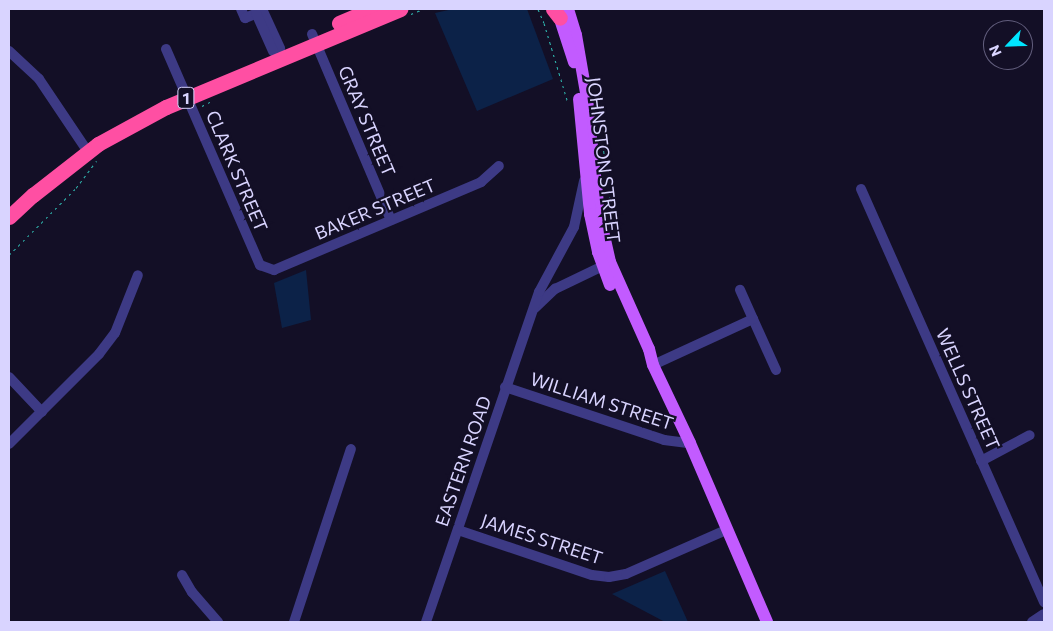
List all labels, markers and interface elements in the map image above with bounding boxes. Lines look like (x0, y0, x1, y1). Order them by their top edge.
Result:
north arrow (983, 20, 1033, 70)
text: N (985, 43, 1005, 59)
street label: GRAY STREET (334, 62, 400, 180)
street label: JOHNSTON STREET (583, 76, 625, 244)
road number: 1 (177, 85, 195, 112)
street label: CLARK STREET (202, 107, 272, 235)
street label: BAKER STREET (311, 174, 439, 244)
street label: WELLS STREET (932, 325, 1004, 453)
street label: WILLIAM STREET (528, 368, 676, 434)
street label: EASTERN ROAD (431, 393, 495, 529)
street label: JAMES STREET (479, 509, 605, 569)

